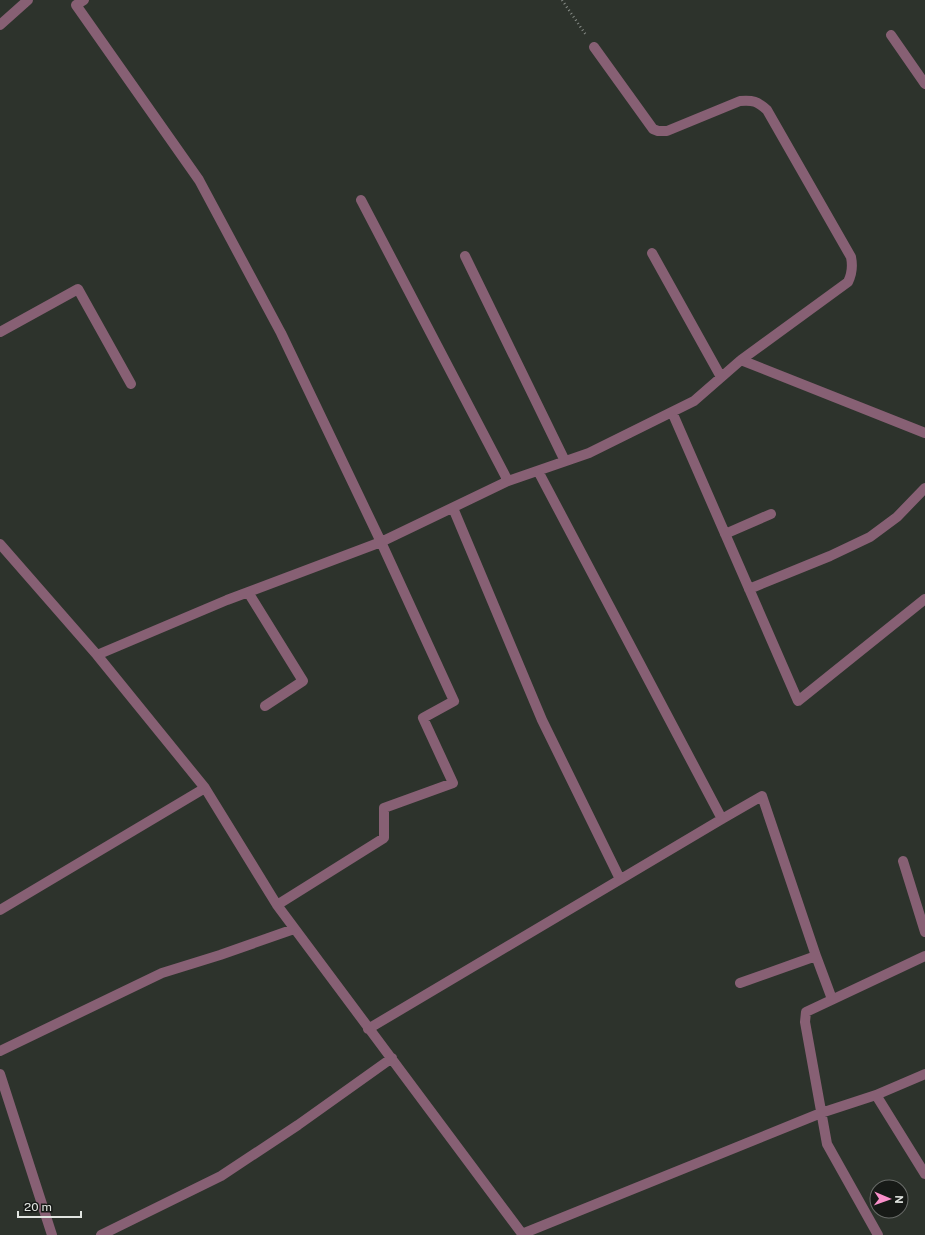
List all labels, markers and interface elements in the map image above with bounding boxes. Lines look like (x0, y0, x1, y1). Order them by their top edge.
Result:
north arrow (869, 1179, 909, 1219)
scale bar (18, 1193, 81, 1219)
text: N (893, 1195, 905, 1204)
text: 20 m (24, 1200, 52, 1214)

